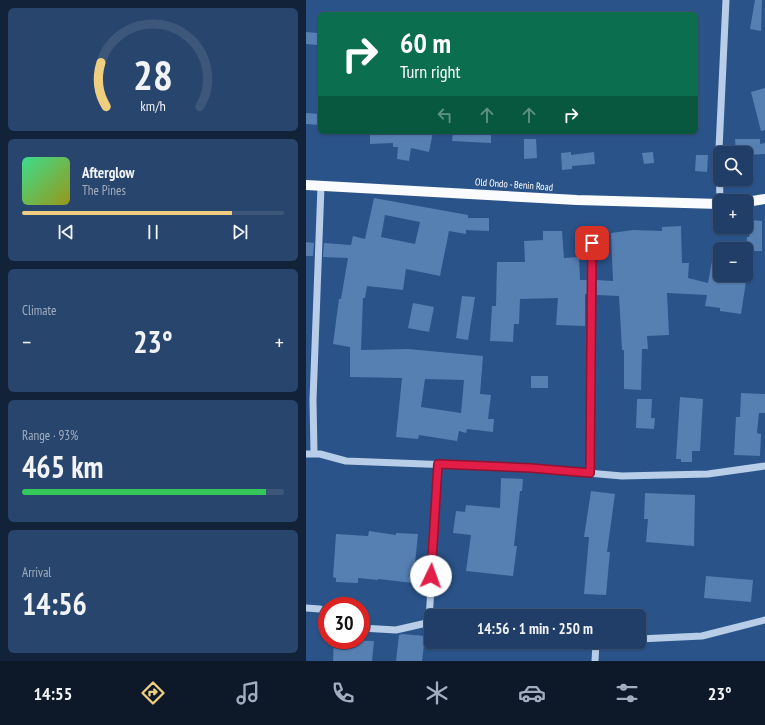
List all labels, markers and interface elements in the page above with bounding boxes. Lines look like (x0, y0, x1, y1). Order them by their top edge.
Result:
text: 60 m (400, 24, 451, 61)
icon: right (334, 28, 386, 80)
text: 28 (133, 48, 173, 101)
text: Turn right (400, 60, 460, 83)
text: km/h (140, 96, 166, 115)
icon: left (434, 104, 456, 126)
icon: ahead (476, 104, 498, 126)
icon: ahead (518, 104, 540, 126)
icon: right (560, 104, 582, 126)
map controls (713, 146, 753, 282)
button: search (713, 146, 753, 186)
text: Afterglow (82, 163, 134, 182)
street label: Old Ondo - Benin Road (475, 175, 553, 194)
text: The Pines (82, 182, 126, 199)
button: + (713, 194, 753, 234)
icon: previous (55, 221, 77, 243)
icon: pause (142, 221, 164, 243)
icon: next (229, 221, 251, 243)
pin (575, 226, 609, 260)
icon: arrive (581, 232, 603, 254)
button: − (713, 242, 753, 282)
text: Climate (22, 302, 56, 319)
text: 23° (133, 322, 173, 361)
text: − (22, 328, 31, 356)
text: + (275, 328, 284, 356)
text: Range · 93% (22, 427, 78, 444)
text: 465 km (22, 447, 103, 486)
position arrow (410, 555, 452, 597)
text: Arrival (22, 564, 51, 581)
text: 14:56 (22, 584, 87, 623)
speed limit sign: 30 (318, 597, 370, 649)
text: 14:56 · 1 min · 250 m (477, 619, 593, 638)
icon: directions (139, 679, 167, 707)
icon: music (234, 679, 262, 707)
icon: phone (329, 679, 357, 707)
icon: climate (423, 679, 451, 707)
icon: car (518, 679, 546, 707)
icon: filters (613, 679, 641, 707)
text: 14:55 (33, 682, 72, 705)
text: 23° (708, 682, 732, 705)

